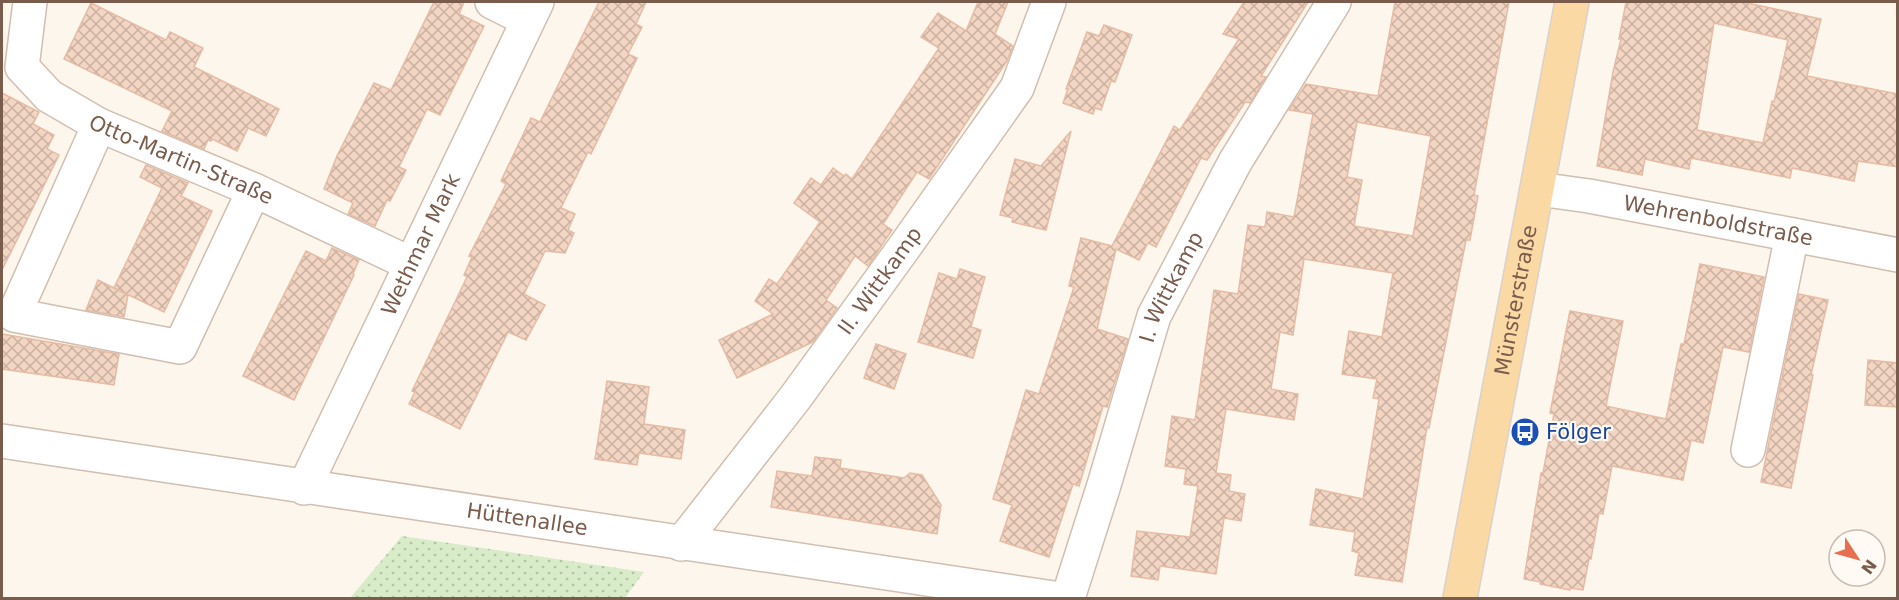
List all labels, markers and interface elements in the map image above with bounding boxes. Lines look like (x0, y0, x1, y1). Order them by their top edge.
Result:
street label: Otto-Martin-Straße (85, 110, 277, 209)
street label: Wethmar Mark (377, 169, 465, 319)
street label: Wehrenboldstraße (1621, 191, 1815, 251)
street label: II. Wittkamp (833, 222, 927, 339)
street label: Münsterstraße (1490, 223, 1542, 377)
street label: I. Wittkamp (1135, 228, 1208, 345)
bus stop icon: Fölger (1509, 416, 1541, 448)
place label: Fölger (1546, 420, 1611, 444)
street label: Hüttenallee (465, 498, 589, 540)
north arrow (1827, 528, 1887, 588)
text: N (1857, 556, 1880, 578)

